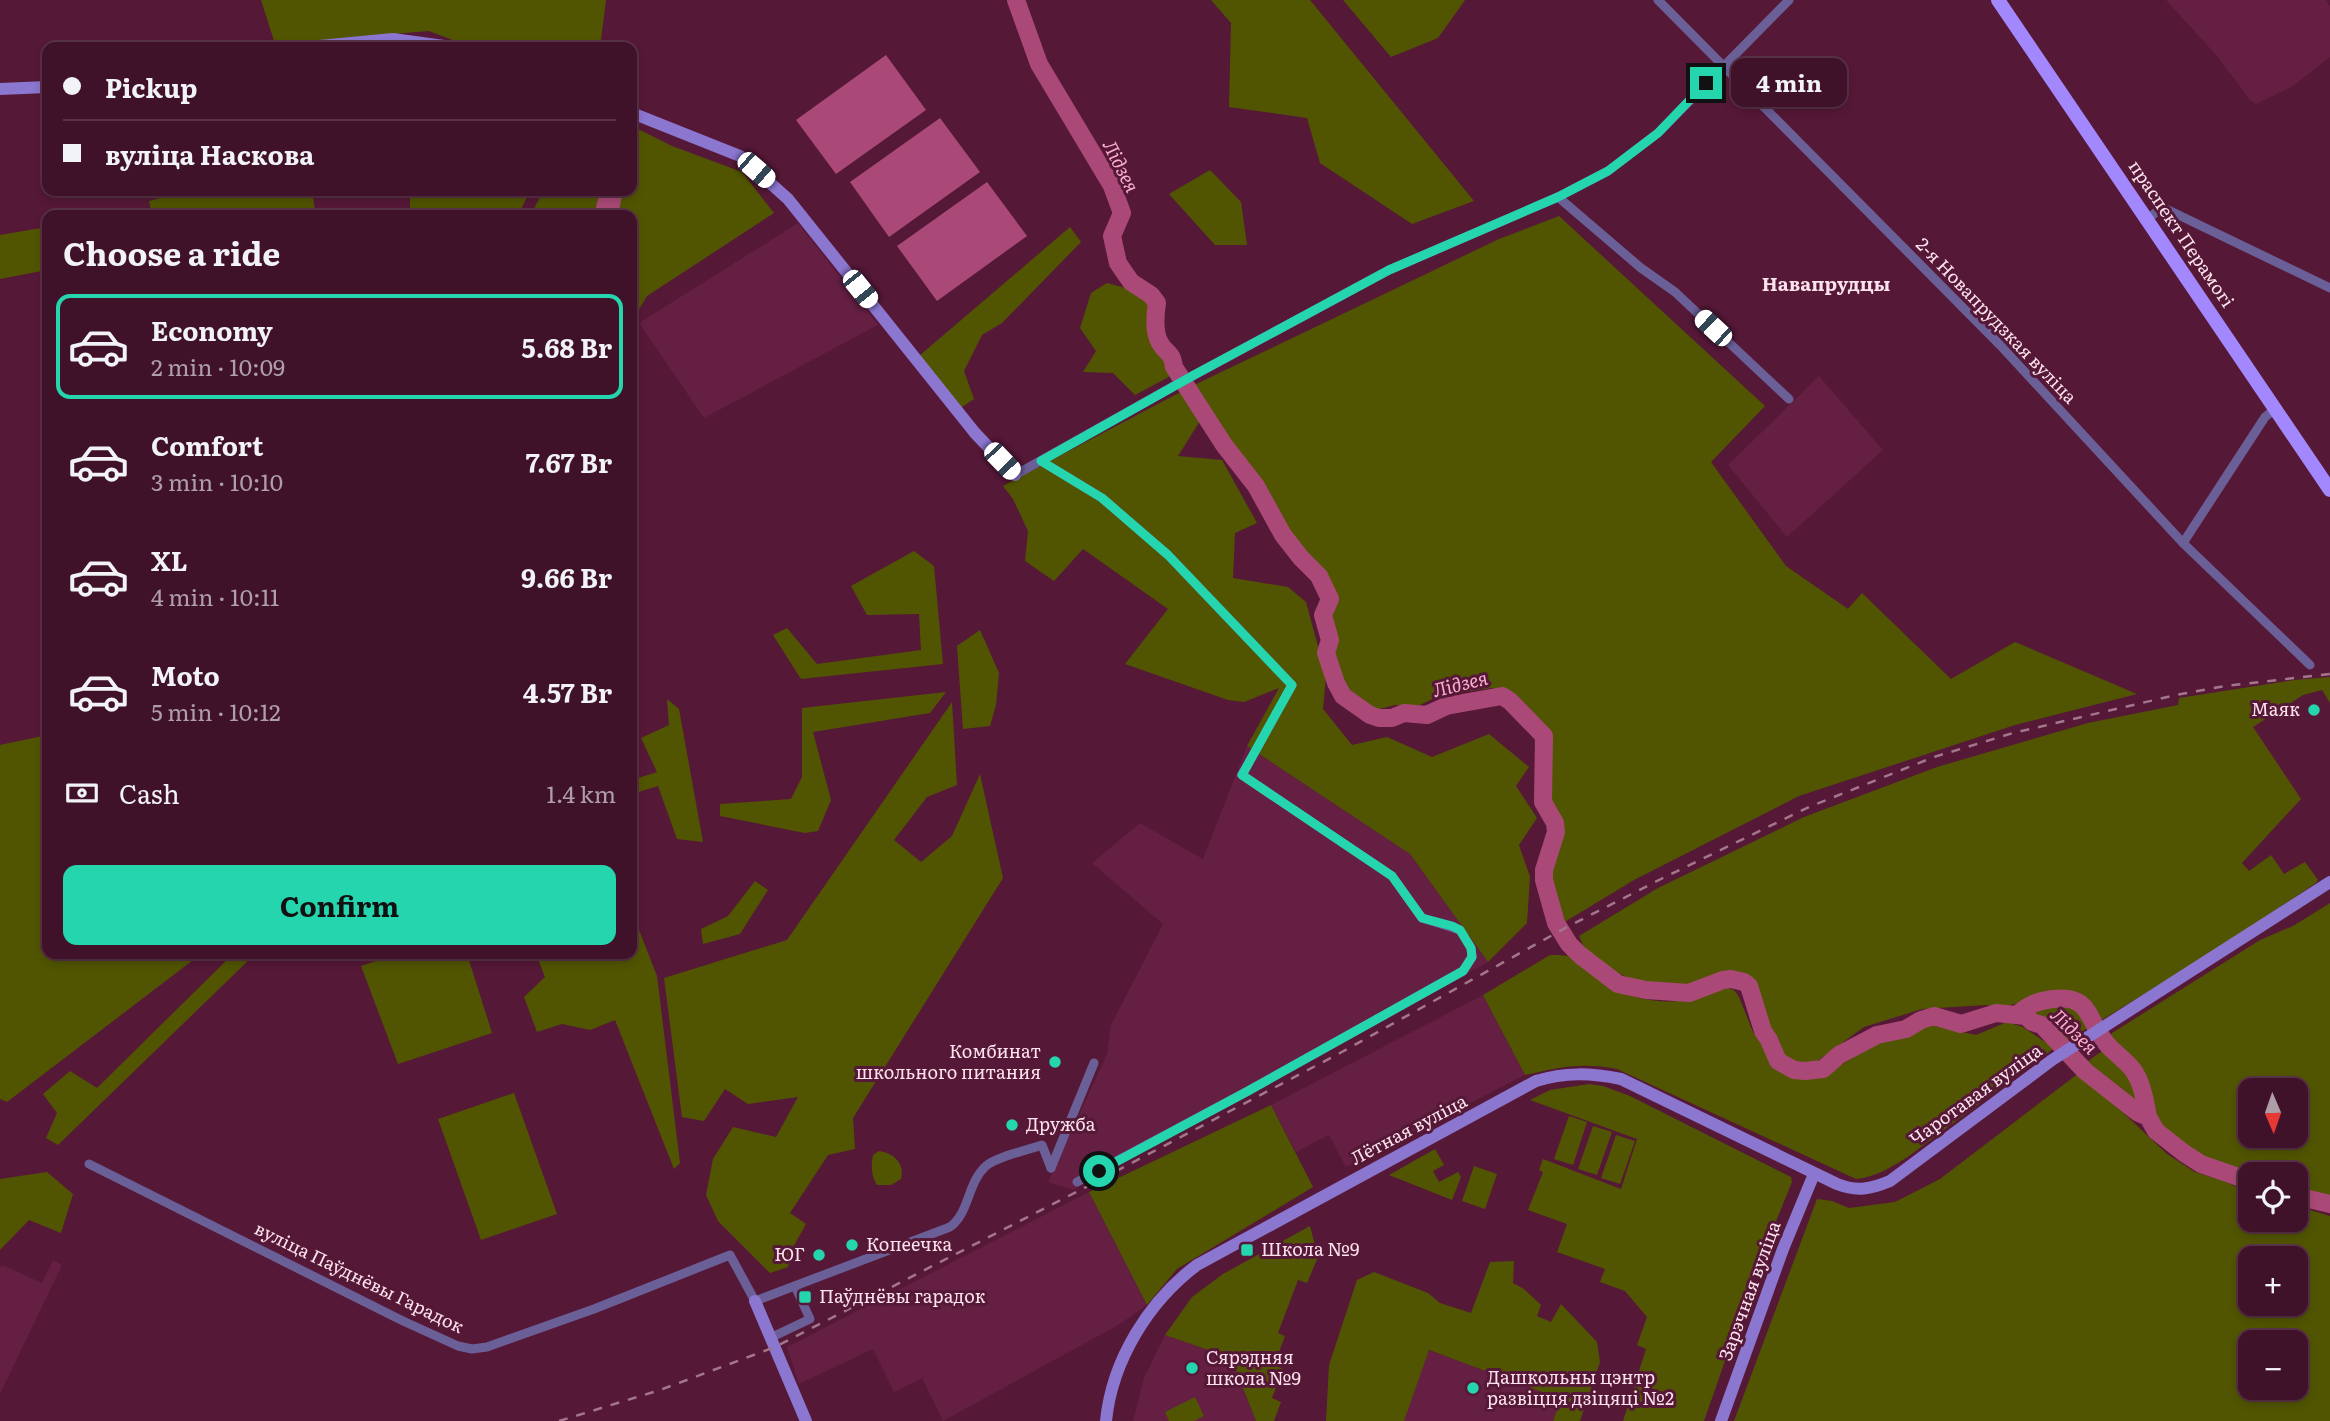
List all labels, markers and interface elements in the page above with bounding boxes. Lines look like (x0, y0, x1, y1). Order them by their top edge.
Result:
callout: 4 min (1730, 58, 1846, 108)
text: 4 min (1756, 65, 1822, 99)
text: Pickup (105, 67, 197, 106)
route end (1690, 67, 1722, 99)
text: вуліца Наскова (105, 134, 314, 173)
water label: Лідзея (1097, 134, 1147, 197)
car (734, 148, 779, 192)
street label: праспект Перамогі (2123, 154, 2242, 312)
text: Choose a ride (63, 228, 280, 276)
street label: 2-я Новапрудзкая вуліца (1910, 231, 2084, 409)
car (839, 266, 882, 312)
district label: Навапрудцы (1762, 269, 1890, 297)
car (1691, 306, 1736, 350)
text: Economy (151, 310, 273, 349)
icon: car (67, 315, 130, 378)
text: 5.68 Br (522, 327, 612, 366)
text: 2 min · 10:09 (151, 349, 285, 383)
text: Comfort (151, 425, 263, 464)
icon: car (67, 430, 130, 493)
car (980, 439, 1025, 483)
text: 7.67 Br (526, 442, 612, 481)
text: 3 min · 10:10 (151, 464, 283, 498)
text: XL (151, 540, 188, 579)
icon: car (67, 545, 130, 608)
text: 9.66 Br (521, 557, 612, 596)
text: 4 min · 10:11 (151, 579, 279, 613)
text: Moto (151, 655, 220, 694)
icon: car (67, 660, 130, 723)
water label: Лідзея (1429, 663, 1490, 703)
text: 4.57 Br (523, 672, 612, 711)
text: 5 min · 10:12 (151, 694, 281, 728)
place label: Маяк (2251, 695, 2300, 722)
marker: Маяк (2306, 702, 2322, 718)
text: Cash (119, 773, 180, 812)
icon: cash (63, 774, 101, 812)
text: 1.4 km (546, 776, 616, 810)
button: Confirm (63, 865, 616, 945)
water label: Лідзея (2045, 1001, 2105, 1060)
street label: Чаротавая вуліца (1903, 1036, 2047, 1151)
place label: Комбинат школьного питания (856, 1037, 1041, 1085)
marker: Комбинат школьного питания (1047, 1054, 1063, 1070)
north arrow (2238, 1078, 2308, 1148)
map controls (2238, 1078, 2308, 1400)
street label: Лётная вуліца (1345, 1086, 1472, 1171)
place label: Дружба (1026, 1110, 1096, 1137)
marker: Дружба (1004, 1117, 1020, 1133)
route start (1083, 1155, 1115, 1187)
button: locate (2238, 1162, 2308, 1232)
street label: вуліца Паўднёвы Гарадок (250, 1214, 469, 1339)
street label: Зарэчная вуліца (1711, 1217, 1786, 1364)
place label: Копеечка (866, 1230, 952, 1257)
place label: Школа №9 (1261, 1235, 1359, 1262)
marker: Копеечка (844, 1237, 860, 1253)
place label: ЮГ (774, 1240, 805, 1267)
marker: Школа №9 (1239, 1242, 1255, 1258)
button: + (2238, 1246, 2308, 1316)
marker: ЮГ (811, 1247, 827, 1263)
place label: Паўднёвы гарадок (819, 1282, 986, 1309)
marker: Паўднёвы гарадок (797, 1289, 813, 1305)
button: − (2238, 1330, 2308, 1400)
place label: Сярэдняя школа №9 (1206, 1343, 1301, 1391)
marker: Сярэдняя школа №9 (1184, 1360, 1200, 1376)
place label: Дашкольны цэнтр развіцця дзіцяці №2 (1487, 1363, 1674, 1411)
marker: Дашкольны цэнтр развіцця дзіцяці №2 (1465, 1380, 1481, 1396)

